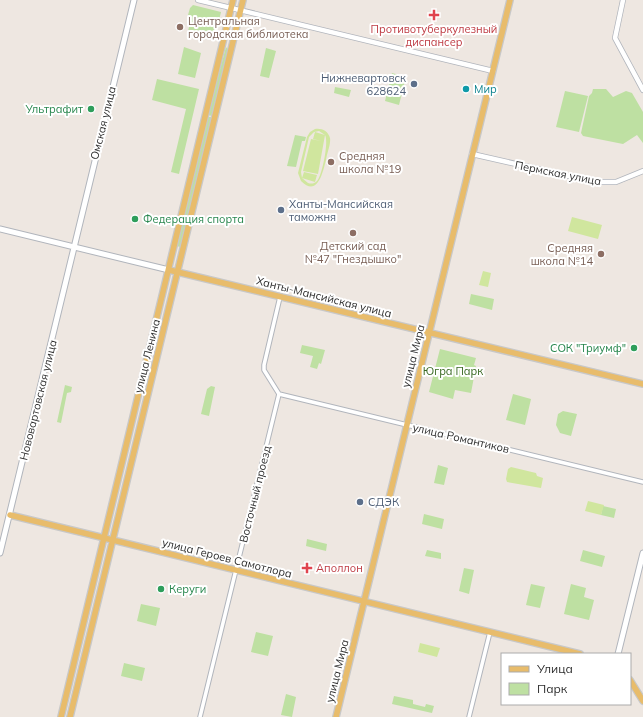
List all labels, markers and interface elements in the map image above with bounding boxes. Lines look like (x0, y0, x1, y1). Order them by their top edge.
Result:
marker: Противотуберкулезный диспансер (428, 9, 440, 21)
place label: Центральная городская библиотека (188, 14, 309, 41)
marker: Центральная городская библиотека (175, 22, 185, 32)
place label: Противотуберкулезный диспансер (371, 22, 497, 49)
place label: Нижневартовск 628624 (321, 71, 406, 98)
marker: Нижневартовск 628624 (409, 79, 419, 89)
place label: Мир (474, 82, 497, 96)
marker: Мир (461, 84, 471, 94)
street label: Омская улица (87, 85, 119, 161)
place label: Ультрафит (24, 102, 83, 116)
marker: Ультрафит (86, 104, 96, 114)
place label: Средняя школа №19 (339, 149, 401, 176)
marker: Средняя школа №19 (326, 157, 336, 167)
street label: Пермская улица (514, 158, 602, 188)
place label: Ханты-Мансийская таможня (289, 197, 393, 224)
marker: Ханты-Мансийская таможня (276, 205, 286, 215)
place label: Федерация спорта (143, 212, 244, 226)
marker: Федерация спорта (130, 214, 140, 224)
marker: Детский сад №47 "Гнездышко" (348, 228, 358, 238)
place label: Детский сад №47 "Гнездышко" (305, 239, 401, 266)
place label: Средняя школа №14 (531, 241, 593, 268)
marker: Средняя школа №14 (596, 249, 606, 259)
street label: Ханты-Мансийская улица (255, 273, 393, 321)
street label: улица Ленина (131, 318, 163, 394)
street label: улица Мира (398, 323, 428, 389)
street label: Нововартовская улица (16, 338, 60, 462)
place label: СОК "Триумф" (550, 341, 626, 355)
marker: СОК "Триумф" (629, 343, 639, 353)
park label: Югра Парк (423, 364, 483, 378)
street label: улица Романтиков (411, 420, 511, 456)
street label: Восточный проезд (236, 444, 274, 544)
place label: СДЭК (368, 495, 400, 509)
marker: СДЭК (355, 497, 365, 507)
street label: улица Героев Самотлора (161, 535, 293, 581)
place label: Аполлон (316, 561, 363, 575)
marker: Аполлон (301, 562, 313, 574)
place label: Керуги (169, 582, 206, 596)
marker: Керуги (156, 584, 166, 594)
street label: улица Мира (322, 638, 352, 704)
legend (501, 653, 631, 705)
text: Улица (536, 661, 573, 676)
text: Парк (537, 681, 568, 696)

